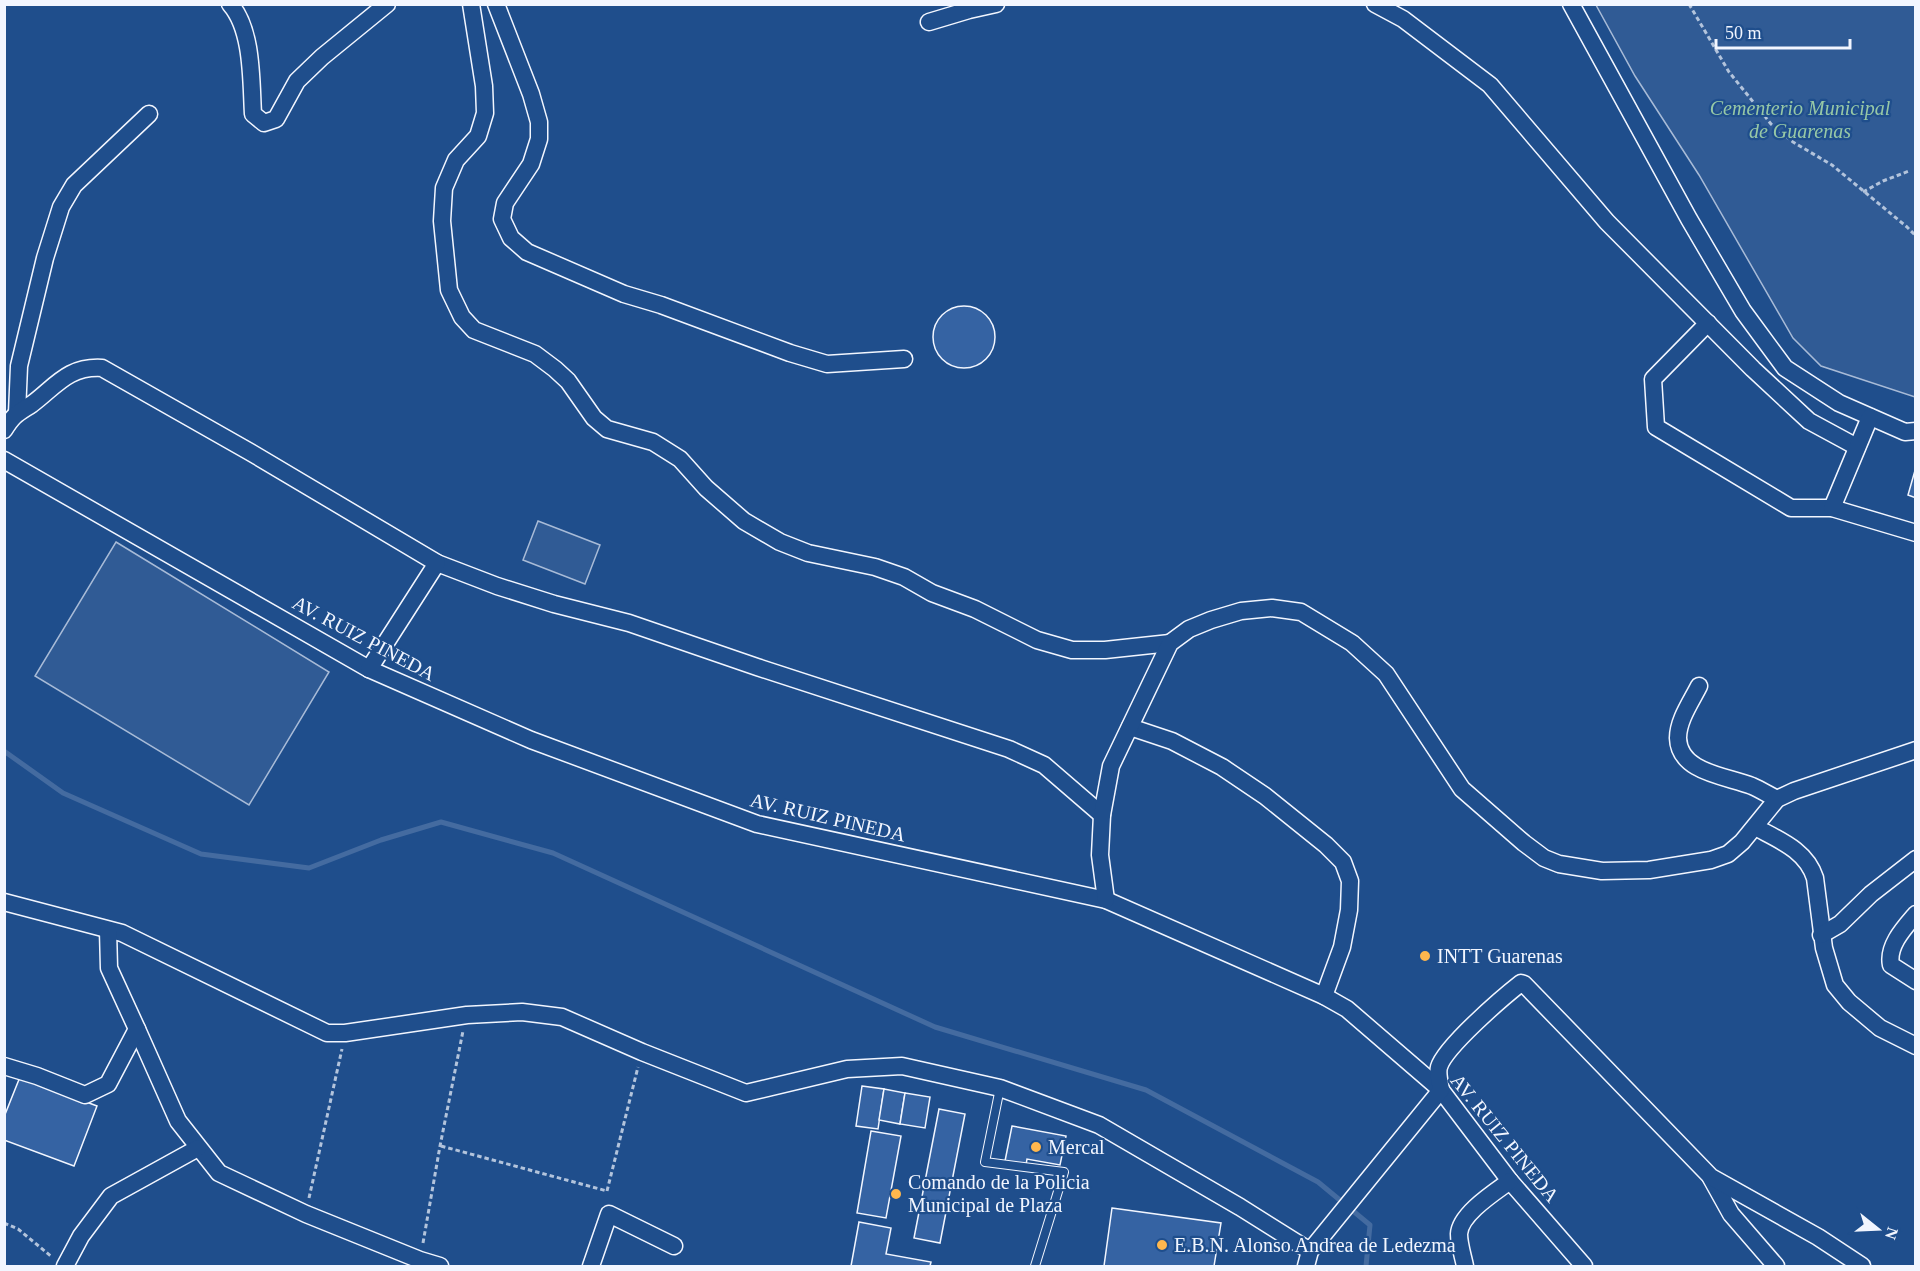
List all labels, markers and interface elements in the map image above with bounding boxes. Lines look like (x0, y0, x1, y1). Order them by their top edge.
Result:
scale bar (1716, 12, 1850, 50)
text: 50 m (1725, 23, 1762, 43)
park label: Cementerio Municipal de Guarenas (1710, 97, 1891, 142)
street label: AV. RUIZ PINEDA (289, 591, 440, 685)
street label: AV. RUIZ PINEDA (748, 788, 908, 846)
place label: INTT Guarenas (1437, 945, 1563, 967)
marker: INTT Guarenas (1418, 949, 1432, 963)
street label: AV. RUIZ PINEDA (1447, 1069, 1564, 1207)
place label: Mercal (1048, 1136, 1105, 1158)
marker: Mercal (1029, 1140, 1043, 1154)
place label: Comando de la Policia Municipal de Plaza (908, 1171, 1090, 1217)
marker: Comando de la Policia Municipal de Plaza (889, 1187, 903, 1201)
north arrow (1848, 1199, 1908, 1259)
text: N (1882, 1225, 1902, 1242)
place label: E.B.N. Alonso Andrea de Ledezma (1174, 1234, 1456, 1256)
marker: E.B.N. Alonso Andrea de Ledezma (1155, 1238, 1169, 1252)

